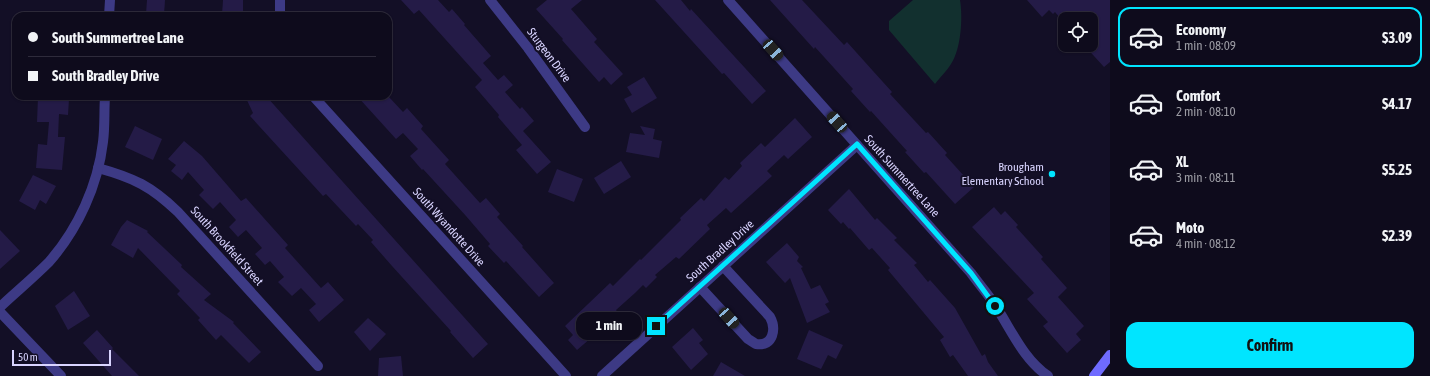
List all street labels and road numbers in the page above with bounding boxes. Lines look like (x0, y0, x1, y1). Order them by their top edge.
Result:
street label: Sturgeon Drive (524, 25, 574, 85)
street label: South Summertree Lane (862, 132, 942, 220)
street label: South Wyandotte Drive (410, 185, 488, 269)
street label: South Brookfield Street (188, 204, 266, 289)
street label: South Bradley Drive (683, 217, 757, 285)

